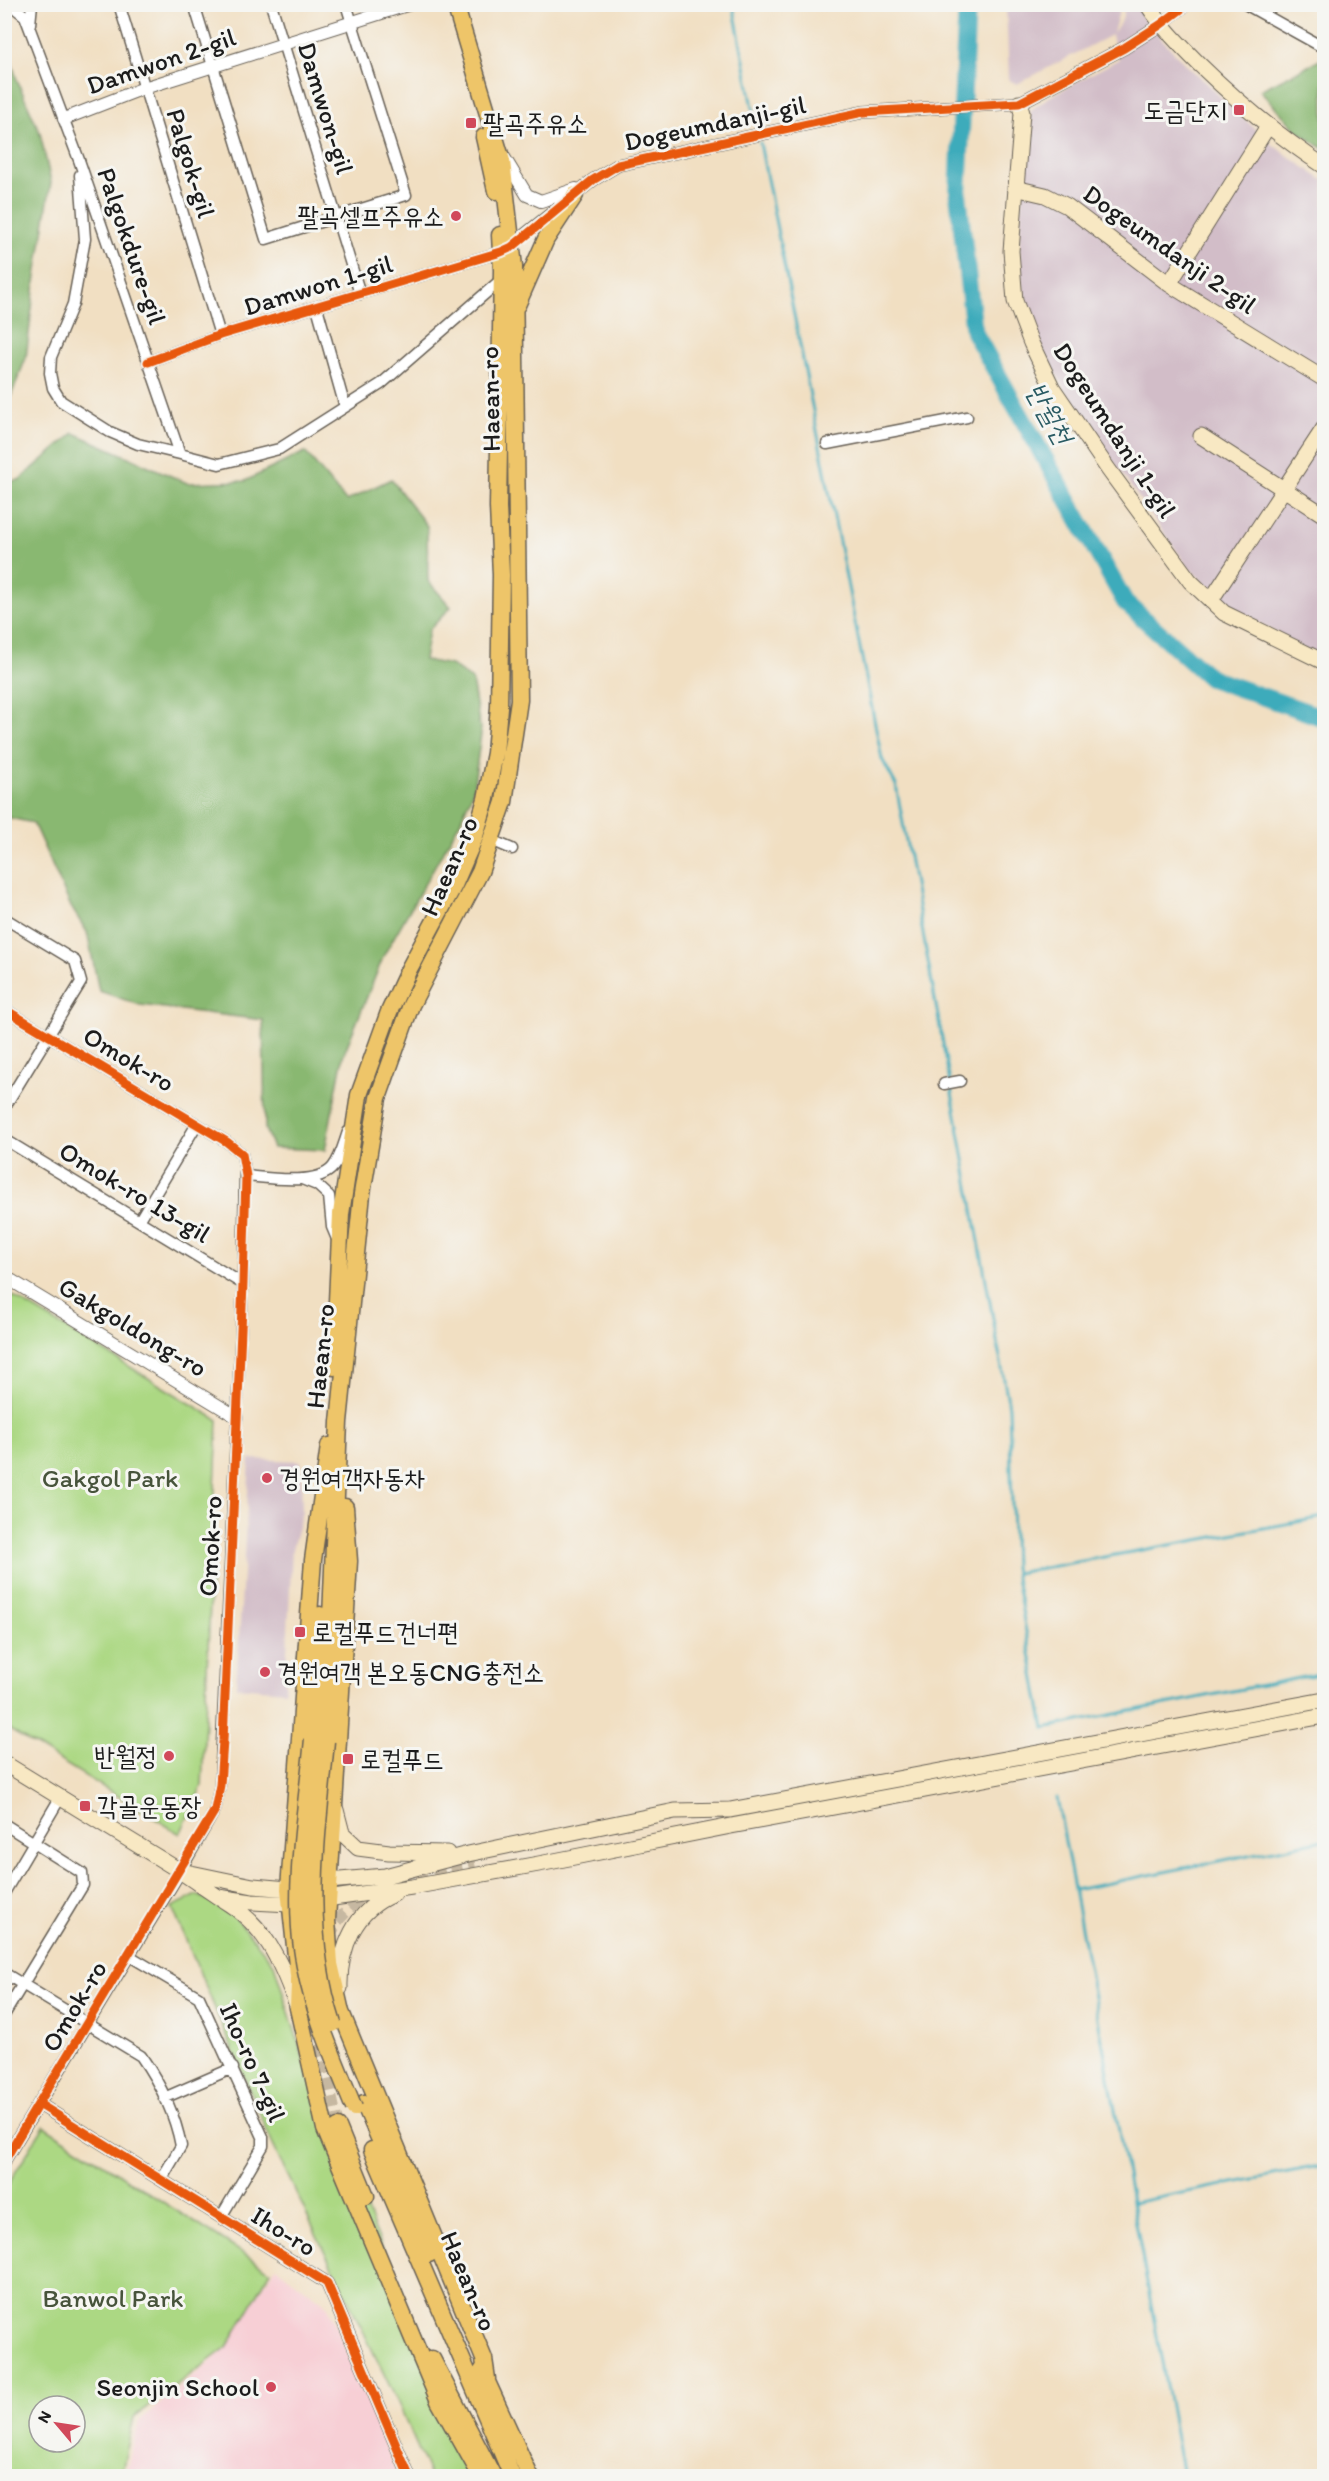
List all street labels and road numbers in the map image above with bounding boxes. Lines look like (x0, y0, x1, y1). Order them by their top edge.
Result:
street label: Damwon 2-gil (82, 21, 240, 101)
street label: Damwon-gil (291, 38, 361, 178)
street label: Dogeumdanji-gil (621, 88, 809, 158)
street label: Palgok-gil (159, 105, 223, 221)
street label: Palgokdure-gil (90, 163, 174, 329)
street label: Dogeumdanji 2-gil (1077, 177, 1263, 321)
street label: Damwon 1-gil (240, 247, 396, 323)
street label: Dogeumdanji 1-gil (1046, 336, 1184, 524)
street label: Haean-ro (473, 346, 507, 452)
street label: Haean-ro (413, 811, 485, 921)
street label: Omok-ro (77, 1019, 181, 1099)
street label: Omok-ro 13-gil (53, 1134, 217, 1250)
street label: Gakgoldong-ro (53, 1270, 213, 1384)
street label: Haean-ro (299, 1302, 341, 1410)
street label: Omok-ro (191, 1495, 229, 1597)
street label: Omok-ro (34, 1954, 114, 2058)
street label: Iho-ro 7-gil (213, 1998, 293, 2126)
street label: Iho-ro (246, 2199, 322, 2263)
street label: Haean-ro (434, 2226, 504, 2336)

